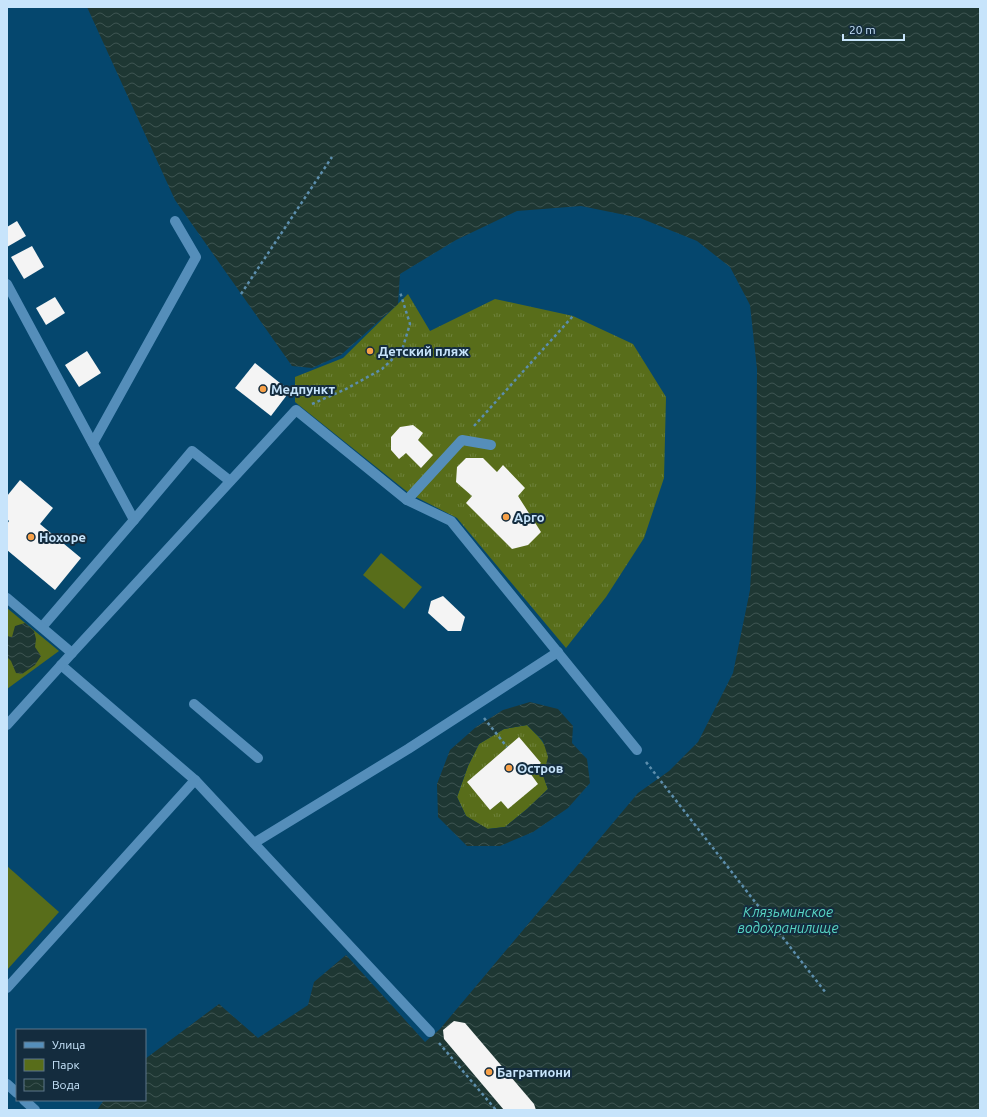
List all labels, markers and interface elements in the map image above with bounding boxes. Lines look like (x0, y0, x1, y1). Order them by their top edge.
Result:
scale bar (843, 16, 904, 42)
text: 20 m (849, 23, 876, 36)
place label: Детский пляж (378, 344, 469, 358)
marker: Детский пляж (365, 346, 375, 356)
place label: Медпункт (271, 382, 335, 396)
marker: Медпункт (258, 384, 268, 394)
place label: Арго (514, 510, 545, 524)
marker: Арго (501, 512, 511, 522)
place label: Нохоре (39, 530, 86, 544)
marker: Нохоре (26, 532, 36, 542)
place label: Остров (517, 761, 564, 775)
marker: Остров (504, 763, 514, 773)
water label: Клязьминское водохранилище (737, 904, 839, 936)
legend (16, 1029, 146, 1101)
text: Улица (52, 1038, 85, 1051)
text: Парк (52, 1058, 80, 1071)
place label: Багратиони (497, 1065, 571, 1079)
marker: Багратиони (484, 1067, 494, 1077)
text: Вода (52, 1078, 80, 1091)

